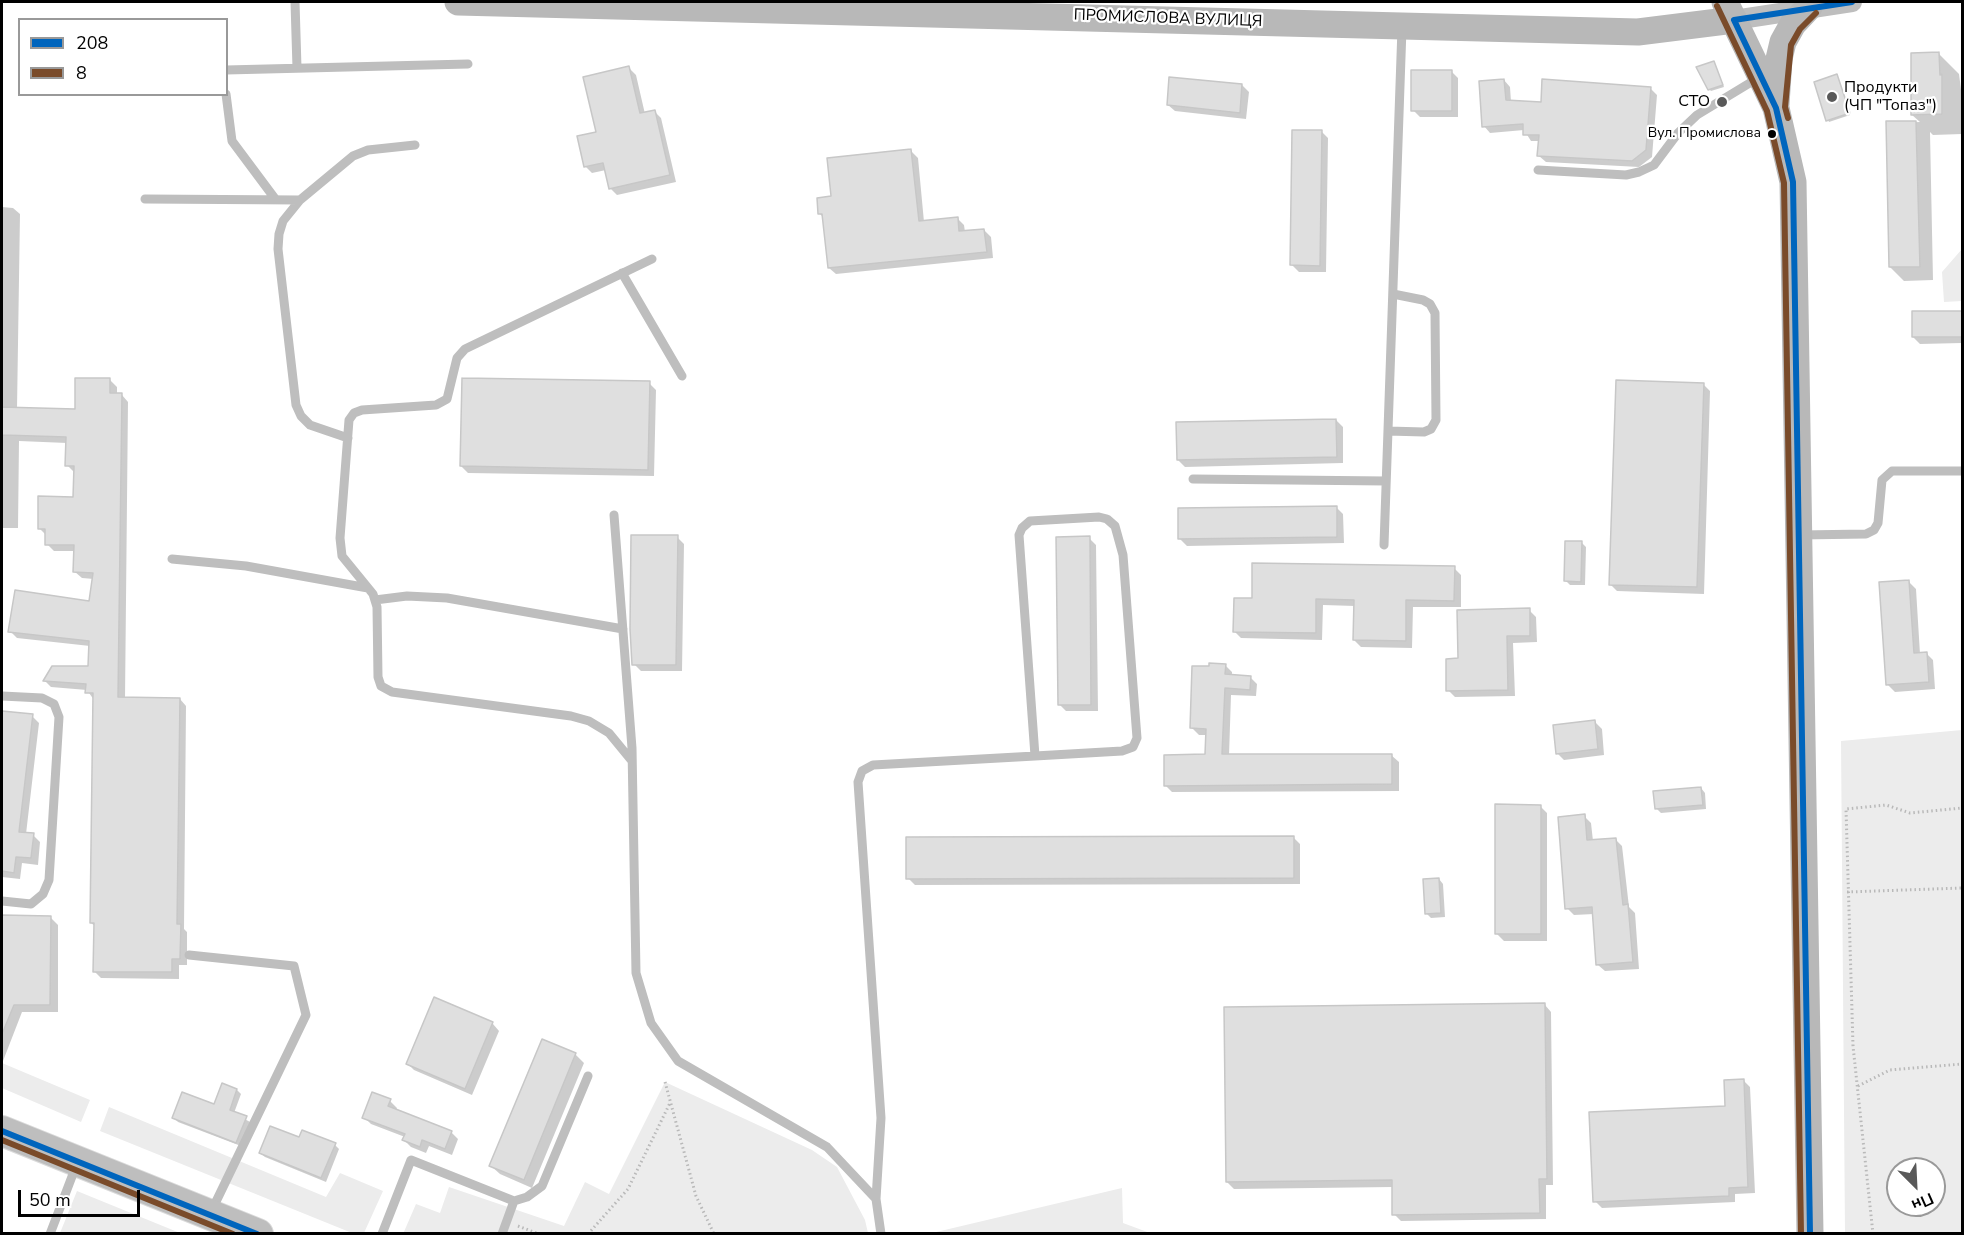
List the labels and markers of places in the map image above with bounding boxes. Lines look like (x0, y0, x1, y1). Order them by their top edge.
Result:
place label: Продукти (ЧП "Топаз") (1844, 78, 1937, 116)
marker: Продукти (ЧП "Топаз") (1825, 90, 1839, 104)
place label: СТО (1678, 92, 1710, 112)
marker: СТО (1715, 95, 1729, 109)
place label: Вул. Промислова (1648, 126, 1761, 142)
marker: Вул. Промислова (1766, 128, 1778, 140)

